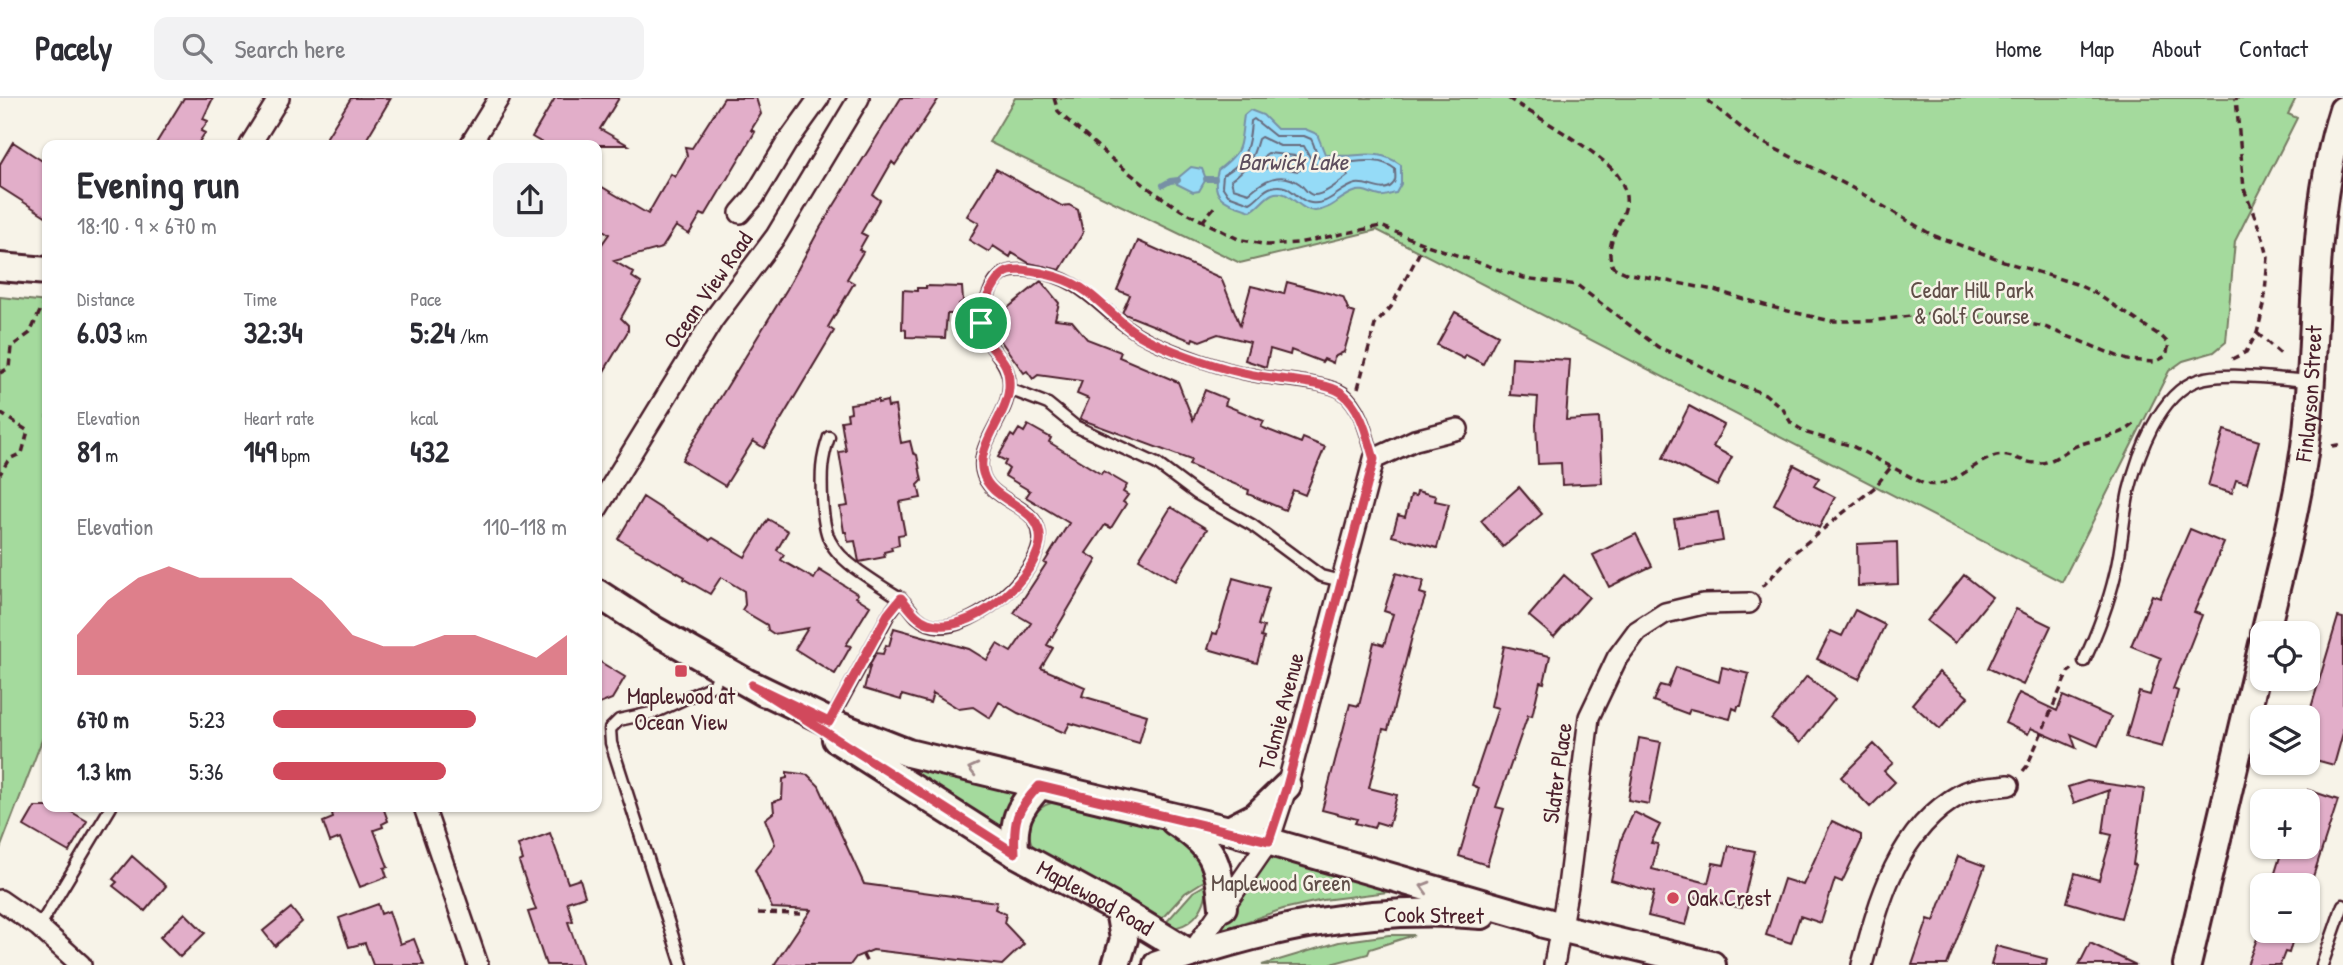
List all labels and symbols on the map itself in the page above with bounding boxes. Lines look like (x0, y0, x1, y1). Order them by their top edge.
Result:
water label: Barwick Lake (1238, 145, 1349, 177)
street label: Ocean View Road (656, 225, 759, 354)
park label: Cedar Hill Park & Golf Course (1910, 274, 2034, 331)
pin (951, 293, 1011, 353)
street label: Finlayson Street (2287, 324, 2329, 465)
street label: Tolmie Avenue (1250, 649, 1311, 773)
marker: Maplewood at Ocean View (673, 663, 689, 679)
place label: Maplewood at Ocean View (627, 680, 736, 737)
street label: Slater Place (1534, 721, 1579, 825)
one-way arrow (967, 763, 979, 777)
street label: Maplewood Road (1032, 852, 1160, 942)
park label: Maplewood Green (1211, 867, 1351, 898)
one-way arrow (1419, 880, 1431, 895)
place label: Oak Crest (1687, 882, 1772, 913)
marker: Oak Crest (1665, 890, 1681, 906)
street label: Cook Street (1384, 898, 1485, 931)

